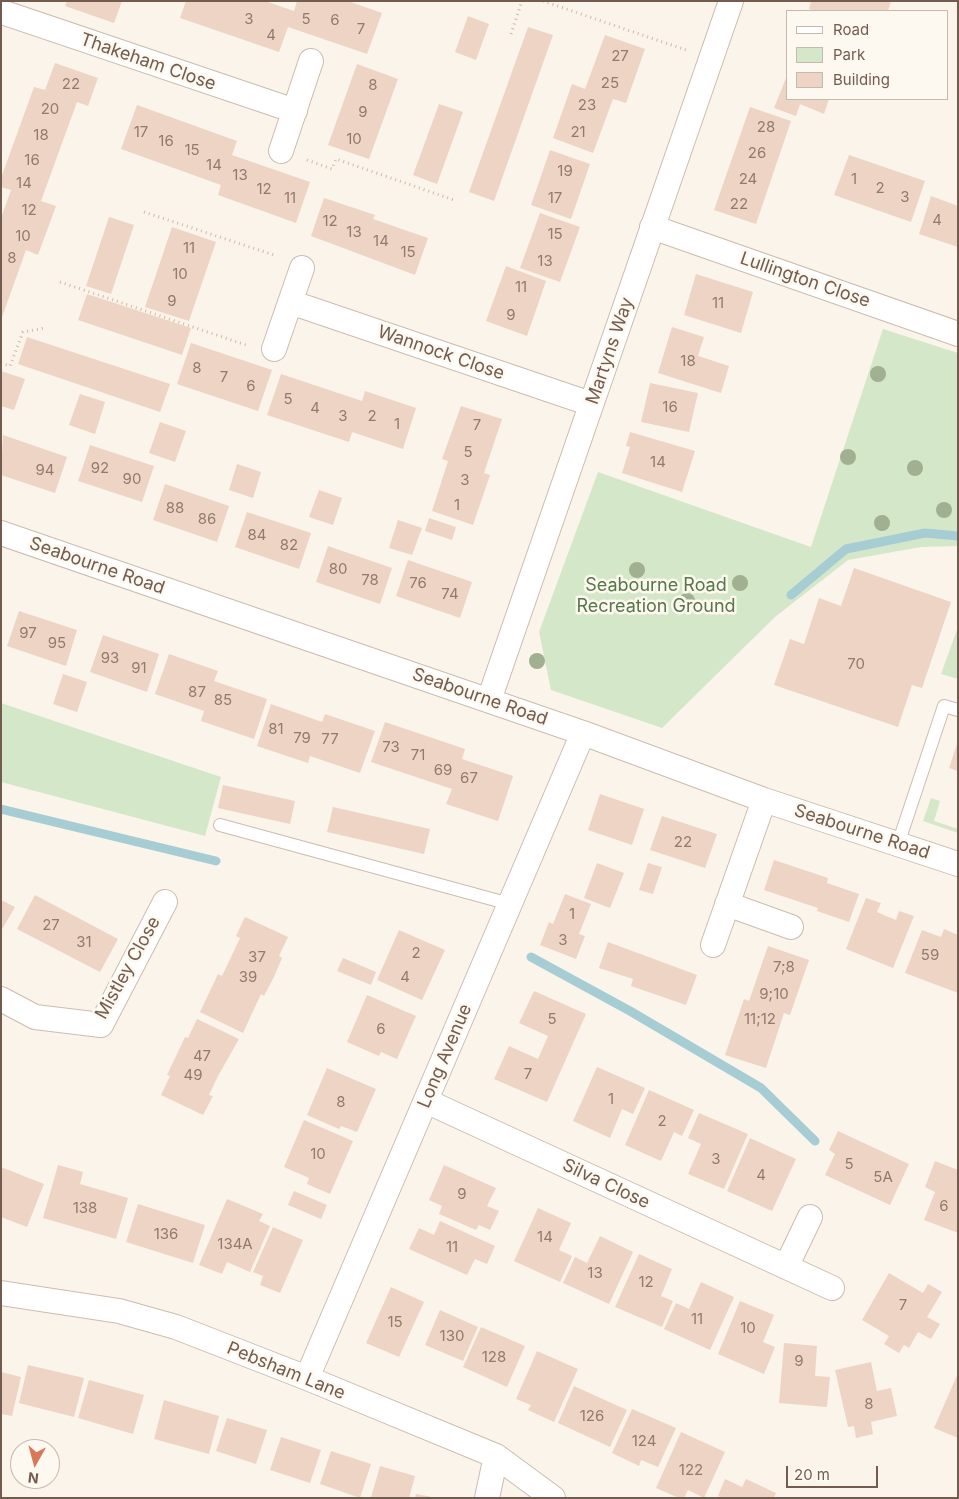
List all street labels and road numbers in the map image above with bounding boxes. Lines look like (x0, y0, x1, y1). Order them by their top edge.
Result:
street label: Thakeham Close (77, 29, 219, 95)
street label: Lullington Close (737, 248, 873, 312)
street label: Martyns Way (582, 295, 638, 407)
street label: Wannock Close (375, 321, 507, 385)
street label: Seabourne Road (27, 533, 167, 599)
street label: Seabourne Road (410, 664, 550, 730)
street label: Seabourne Road (791, 800, 933, 864)
street label: Mistley Close (91, 913, 165, 1023)
street label: Long Avenue (413, 1001, 477, 1111)
street label: Silva Close (559, 1154, 653, 1214)
street label: Pebsham Lane (224, 1337, 348, 1405)

